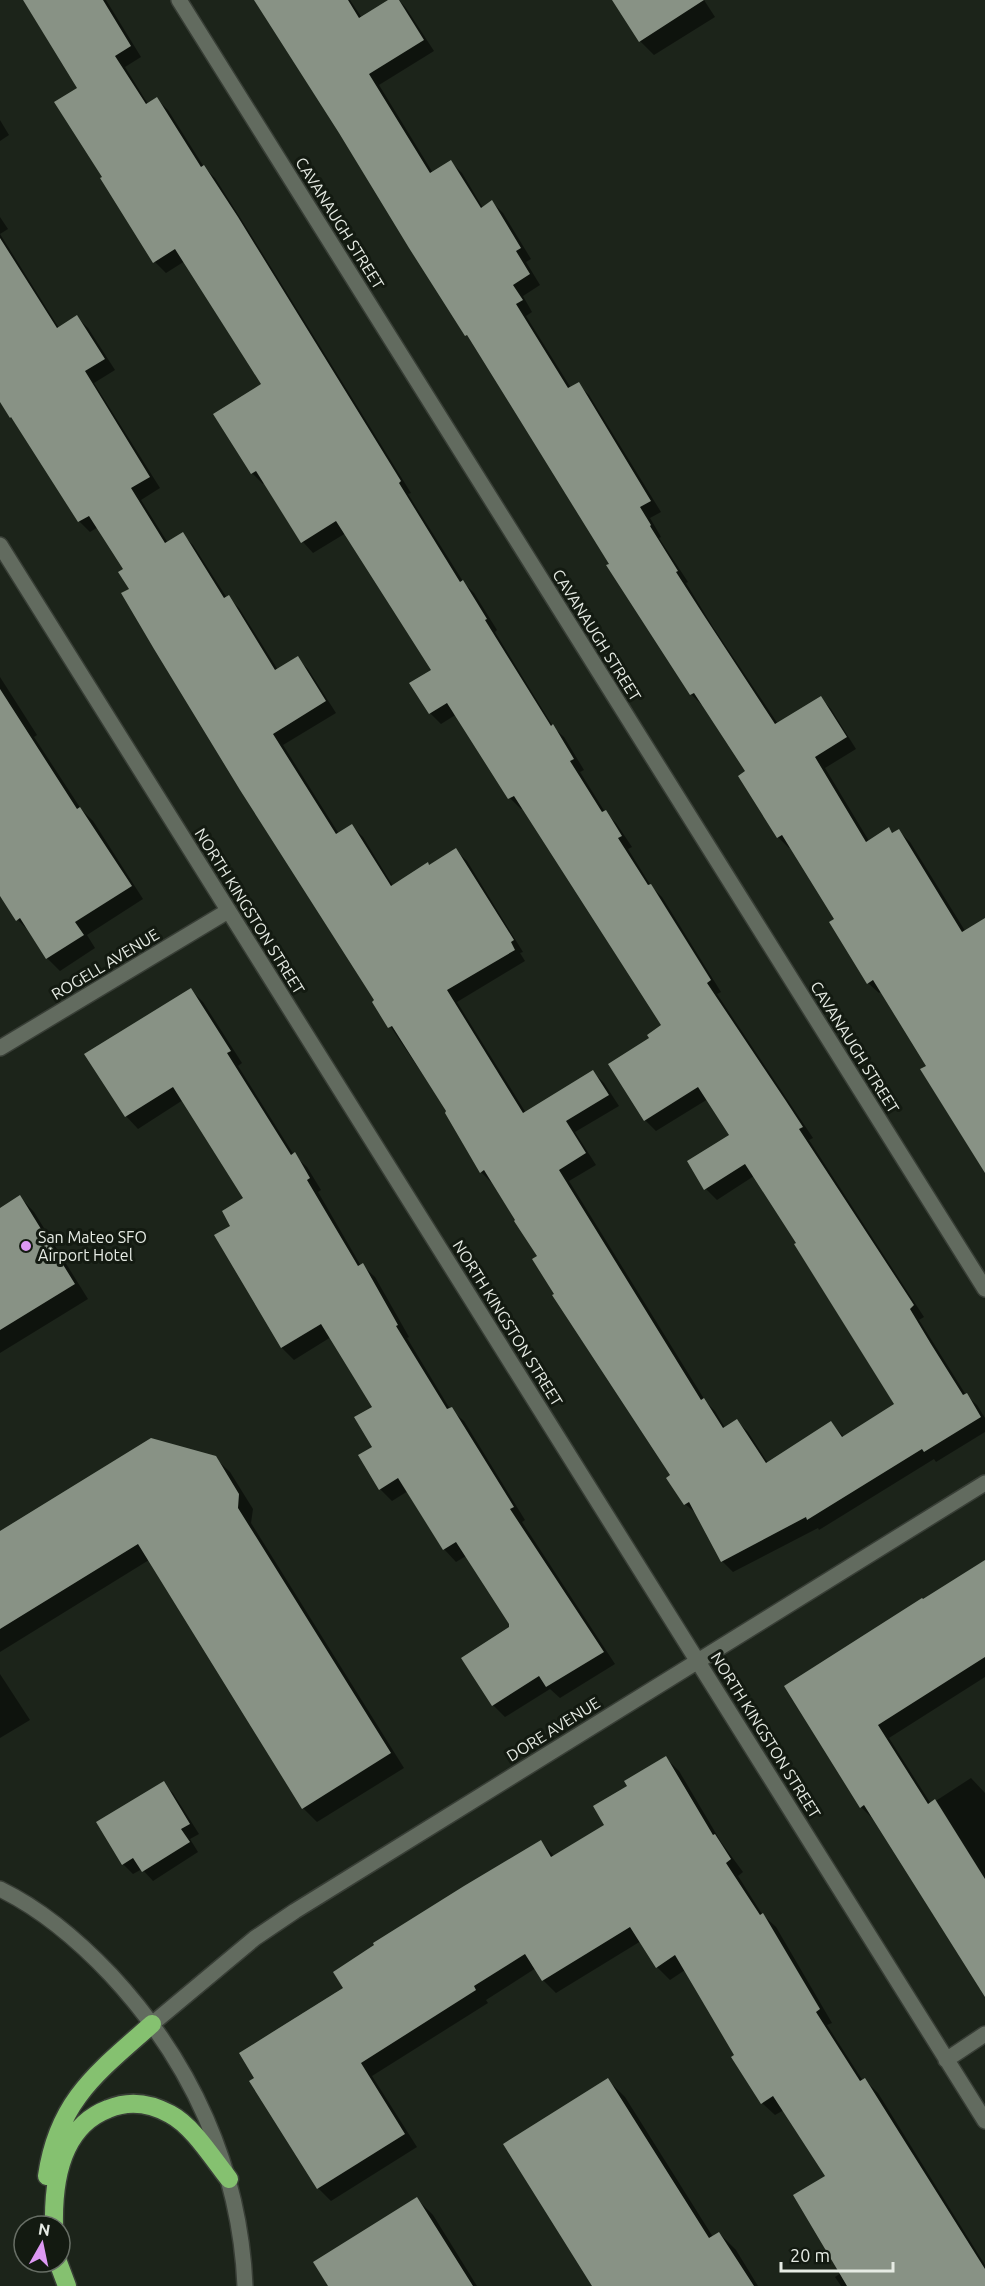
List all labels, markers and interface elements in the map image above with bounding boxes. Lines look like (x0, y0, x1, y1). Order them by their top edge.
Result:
street label: CAVANAUGH STREET (292, 154, 388, 292)
street label: CAVANAUGH STREET (549, 566, 645, 704)
street label: NORTH KINGSTON STREET (192, 825, 309, 997)
street label: ROGELL AVENUE (48, 925, 162, 1003)
street label: CAVANAUGH STREET (807, 978, 903, 1116)
place label: San Mateo SFO Airport Hotel (38, 1228, 147, 1264)
street label: NORTH KINGSTON STREET (450, 1237, 567, 1409)
marker: San Mateo SFO Airport Hotel (19, 1239, 33, 1253)
street label: NORTH KINGSTON STREET (708, 1649, 825, 1821)
street label: DORE AVENUE (503, 1693, 603, 1765)
north arrow (12, 2214, 72, 2274)
text: N (37, 2219, 52, 2239)
scale bar (781, 2235, 894, 2273)
text: 20 m (790, 2245, 830, 2265)

